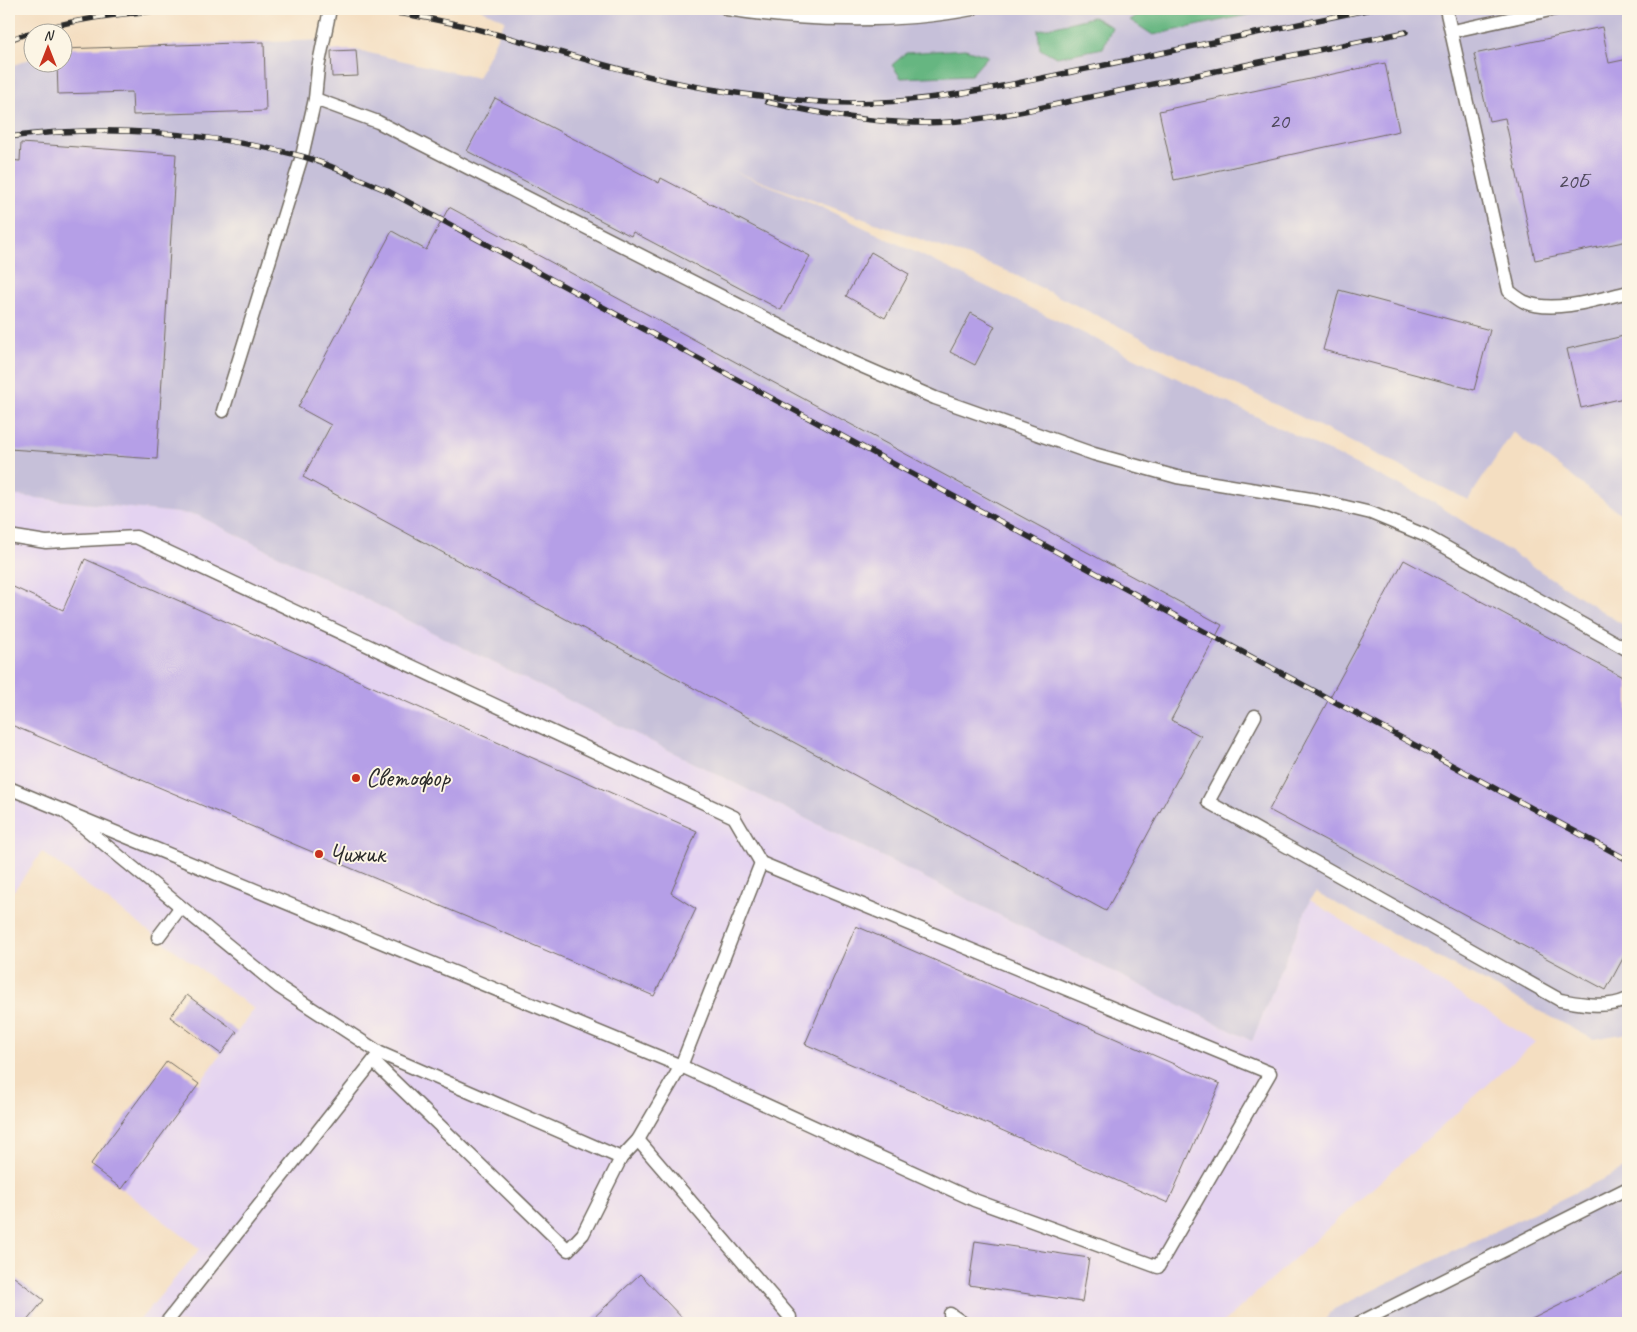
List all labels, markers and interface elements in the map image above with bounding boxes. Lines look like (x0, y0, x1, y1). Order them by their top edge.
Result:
north arrow (22, 22, 72, 72)
text: N (44, 27, 55, 44)
house number: 20 (1269, 107, 1291, 135)
house number: 20Б (1558, 167, 1592, 195)
place label: Светофор (366, 762, 451, 794)
marker: Светофор (350, 772, 362, 784)
place label: Чижик (329, 838, 387, 870)
marker: Чижик (313, 848, 325, 860)

